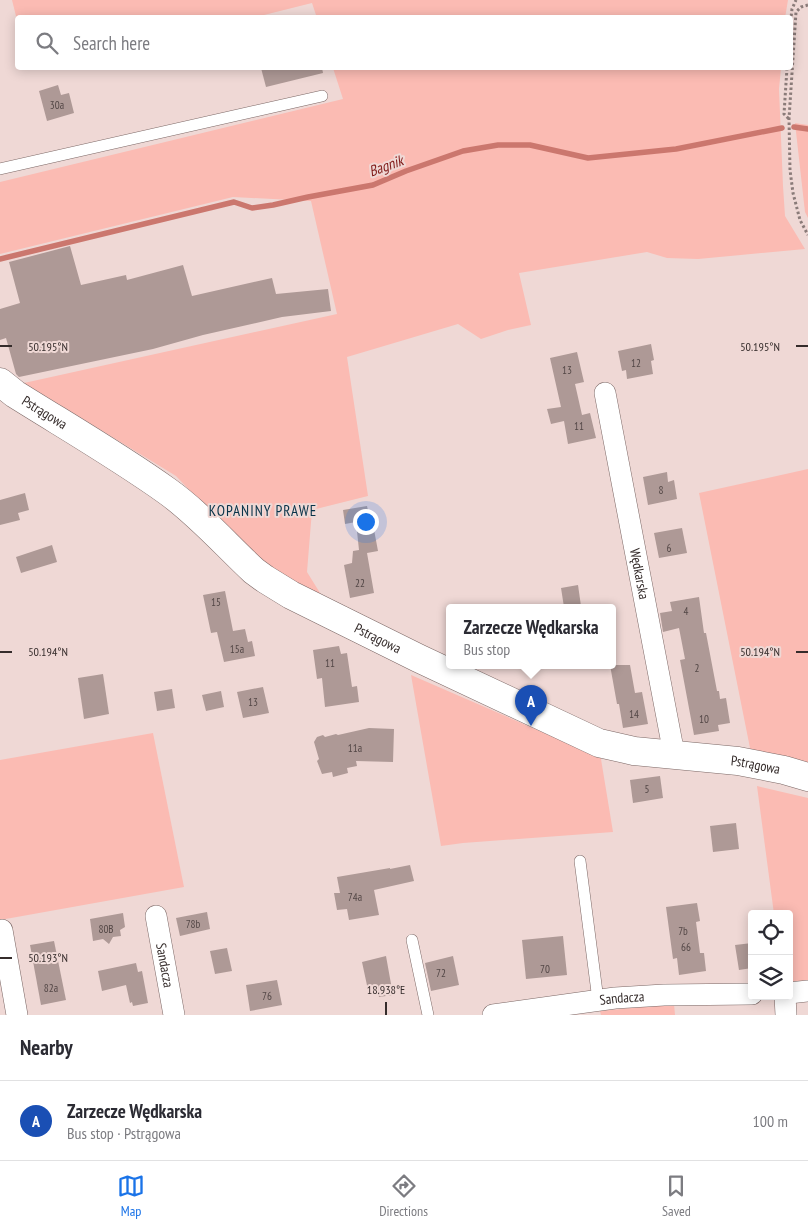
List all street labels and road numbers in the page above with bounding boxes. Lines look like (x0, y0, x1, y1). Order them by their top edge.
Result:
street label: Pstrągowa (19, 392, 71, 433)
street label: Wędkarska (626, 547, 653, 601)
street label: Pstrągowa (352, 619, 404, 657)
street label: Pstrągowa (730, 751, 782, 778)
street label: Sandacza (152, 941, 178, 989)
street label: Sandacza (598, 987, 645, 1009)

